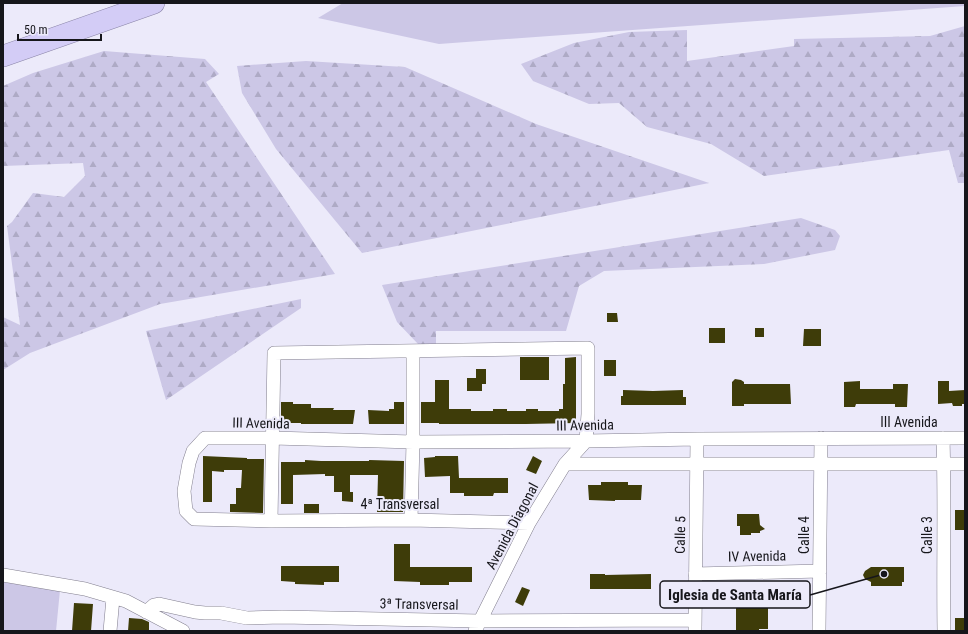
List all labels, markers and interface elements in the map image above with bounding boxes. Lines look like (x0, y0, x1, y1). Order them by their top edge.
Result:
scale bar (18, 16, 101, 42)
text: 50 m (24, 23, 48, 37)
street label: III Avenida (232, 414, 290, 432)
street label: III Avenida (880, 414, 938, 430)
street label: III Avenida (556, 416, 614, 434)
street label: Avenida Diagonal (482, 480, 542, 572)
street label: 4ª Transversal (360, 496, 440, 512)
street label: Calle 5 (672, 516, 688, 554)
street label: Calle 4 (796, 516, 812, 554)
street label: Calle 3 (919, 516, 935, 554)
street label: IV Avenida (728, 547, 786, 565)
callout: Iglesia de Santa María (660, 581, 810, 608)
text: Iglesia de Santa María (668, 586, 802, 604)
street label: 3ª Transversal (379, 595, 459, 613)

